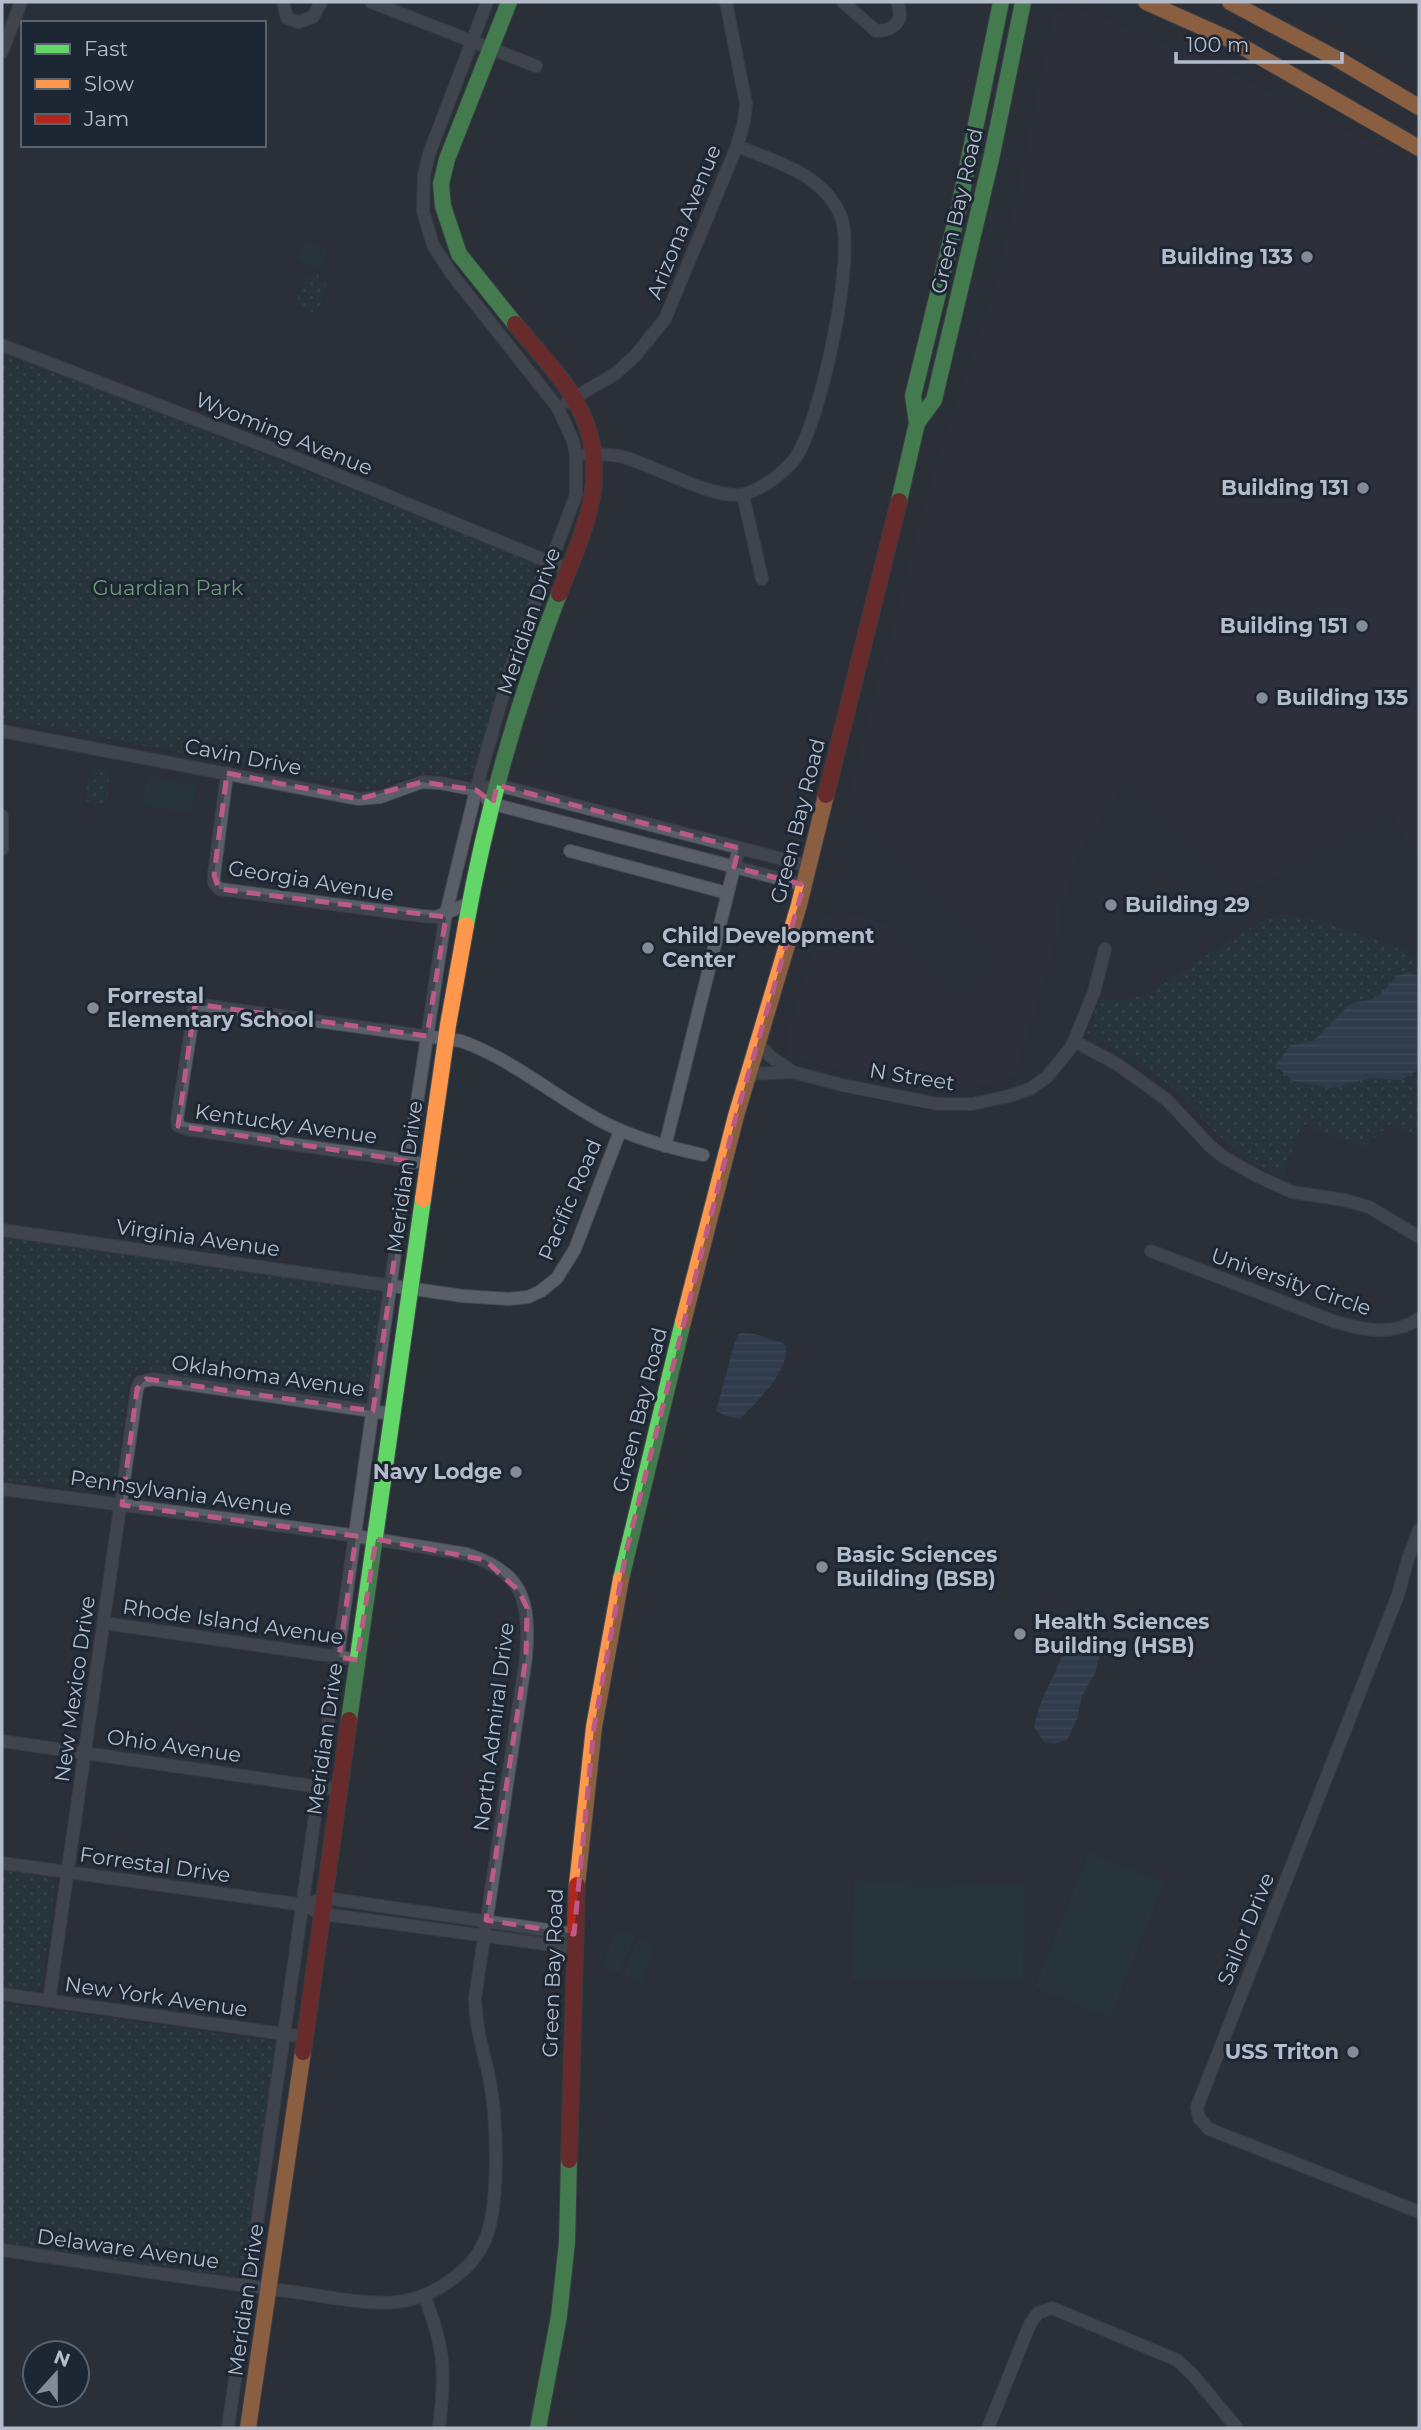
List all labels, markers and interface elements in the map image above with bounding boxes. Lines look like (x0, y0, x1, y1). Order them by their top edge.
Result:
legend (21, 21, 266, 147)
scale bar (1176, 21, 1342, 65)
text: 100 m (1186, 32, 1249, 57)
text: Fast (84, 36, 128, 61)
text: Slow (84, 71, 134, 96)
text: Jam (83, 106, 129, 131)
street label: Green Bay Road (925, 126, 988, 296)
street label: Arizona Avenue (641, 141, 726, 303)
place label: Building 133 (1161, 244, 1293, 269)
marker: Building 133 (1299, 249, 1315, 265)
street label: Wyoming Avenue (192, 387, 376, 480)
place label: Building 131 (1221, 475, 1349, 500)
marker: Building 131 (1355, 480, 1371, 496)
street label: Meridian Drive (492, 544, 565, 698)
park label: Guardian Park (93, 575, 244, 600)
place label: Building 151 (1220, 613, 1348, 638)
marker: Building 151 (1354, 618, 1370, 634)
place label: Building 135 (1276, 685, 1408, 710)
marker: Building 135 (1254, 690, 1270, 706)
street label: Cavin Drive (182, 733, 304, 780)
street label: Green Bay Road (765, 736, 830, 906)
street label: Georgia Avenue (226, 855, 396, 906)
place label: Building 29 (1125, 892, 1250, 917)
marker: Building 29 (1103, 897, 1119, 913)
place label: Child Development Center (662, 923, 874, 972)
marker: Child Development Center (640, 940, 656, 956)
place label: Forrestal Elementary School (107, 983, 314, 1032)
marker: Forrestal Elementary School (85, 1000, 101, 1016)
street label: N Street (868, 1057, 957, 1096)
street label: Kentucky Avenue (193, 1098, 379, 1149)
street label: Meridian Drive (381, 1099, 428, 1255)
street label: Pacific Road (533, 1135, 606, 1264)
street label: Virginia Avenue (115, 1214, 282, 1261)
street label: University Circle (1208, 1242, 1375, 1321)
street label: Green Bay Road (607, 1325, 672, 1495)
street label: Oklahoma Avenue (170, 1350, 366, 1401)
place label: Navy Lodge (373, 1459, 502, 1484)
marker: Navy Lodge (508, 1464, 524, 1480)
street label: Pennsylvania Avenue (69, 1465, 293, 1520)
place label: Basic Sciences Building (BSB) (836, 1542, 997, 1591)
marker: Basic Sciences Building (BSB) (814, 1559, 830, 1575)
street label: New Mexico Drive (49, 1594, 100, 1784)
street label: Rhode Island Avenue (121, 1594, 345, 1649)
place label: Health Sciences Building (HSB) (1034, 1609, 1209, 1658)
street label: North Admiral Drive (468, 1621, 519, 1833)
marker: Health Sciences Building (HSB) (1012, 1626, 1028, 1642)
street label: Meridian Drive (301, 1661, 348, 1817)
street label: Ohio Avenue (105, 1724, 243, 1767)
street label: Forrestal Drive (78, 1842, 232, 1887)
street label: Sailor Drive (1212, 1869, 1279, 1989)
street label: Green Bay Road (537, 1888, 568, 2058)
street label: New York Avenue (63, 1971, 249, 2022)
place label: USS Triton (1225, 2039, 1339, 2064)
marker: USS Triton (1345, 2044, 1361, 2060)
street label: Meridian Drive (222, 2222, 269, 2378)
street label: Delaware Avenue (35, 2223, 221, 2274)
north arrow (21, 2339, 91, 2409)
text: N (51, 2345, 73, 2372)

